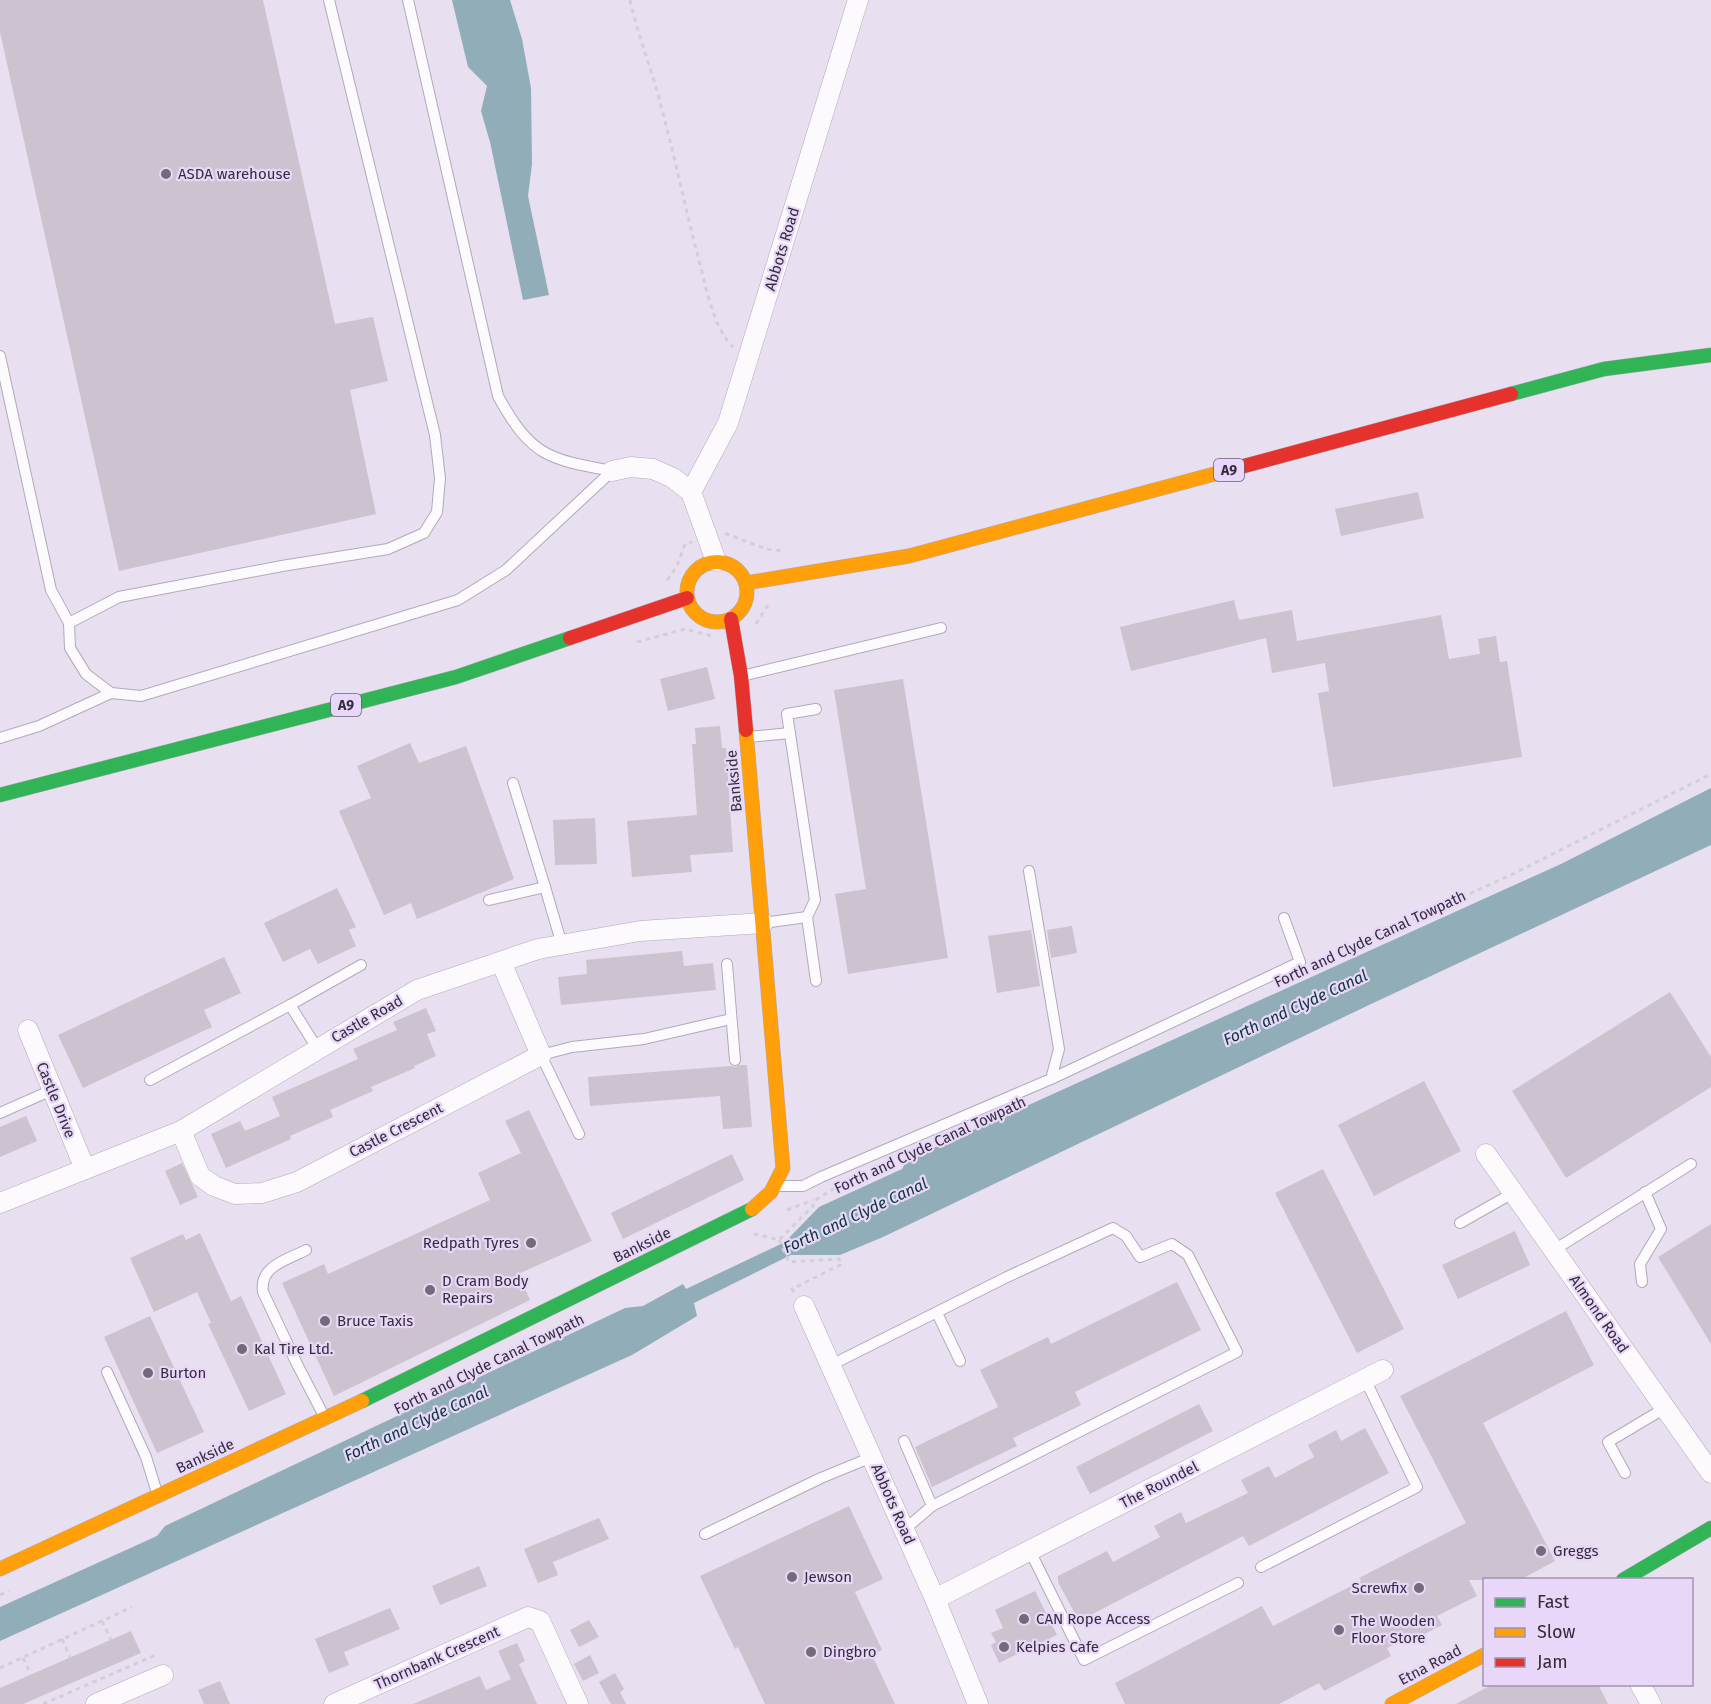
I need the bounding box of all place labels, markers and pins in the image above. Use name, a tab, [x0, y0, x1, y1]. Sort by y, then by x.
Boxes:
place label: ASDA warehouse	[178, 165, 291, 183]
marker: ASDA warehouse	[159, 167, 173, 181]
place label: Redpath Tyres	[423, 1234, 519, 1252]
marker: Redpath Tyres	[524, 1236, 538, 1250]
place label: D Cram Body Repairs	[442, 1272, 529, 1307]
marker: D Cram Body Repairs	[423, 1283, 437, 1297]
place label: Bruce Taxis	[337, 1312, 413, 1330]
marker: Bruce Taxis	[318, 1314, 332, 1328]
place label: Kal Tire Ltd.	[254, 1340, 333, 1358]
marker: Kal Tire Ltd.	[235, 1342, 249, 1356]
place label: Burton	[160, 1364, 206, 1382]
marker: Burton	[141, 1366, 155, 1380]
place label: Greggs	[1553, 1542, 1598, 1560]
marker: Greggs	[1534, 1544, 1548, 1558]
place label: Jewson	[804, 1568, 852, 1586]
marker: Jewson	[785, 1570, 799, 1584]
place label: Screwfix	[1351, 1579, 1408, 1597]
marker: Screwfix	[1412, 1581, 1426, 1595]
place label: CAN Rope Access	[1036, 1610, 1150, 1628]
marker: CAN Rope Access	[1017, 1612, 1031, 1626]
place label: The Wooden Floor Store	[1351, 1612, 1435, 1647]
marker: The Wooden Floor Store	[1332, 1623, 1346, 1637]
place label: Kelpies Cafe	[1016, 1638, 1099, 1656]
marker: Kelpies Cafe	[997, 1640, 1011, 1654]
place label: Dingbro	[823, 1643, 877, 1661]
marker: Dingbro	[804, 1645, 818, 1659]

